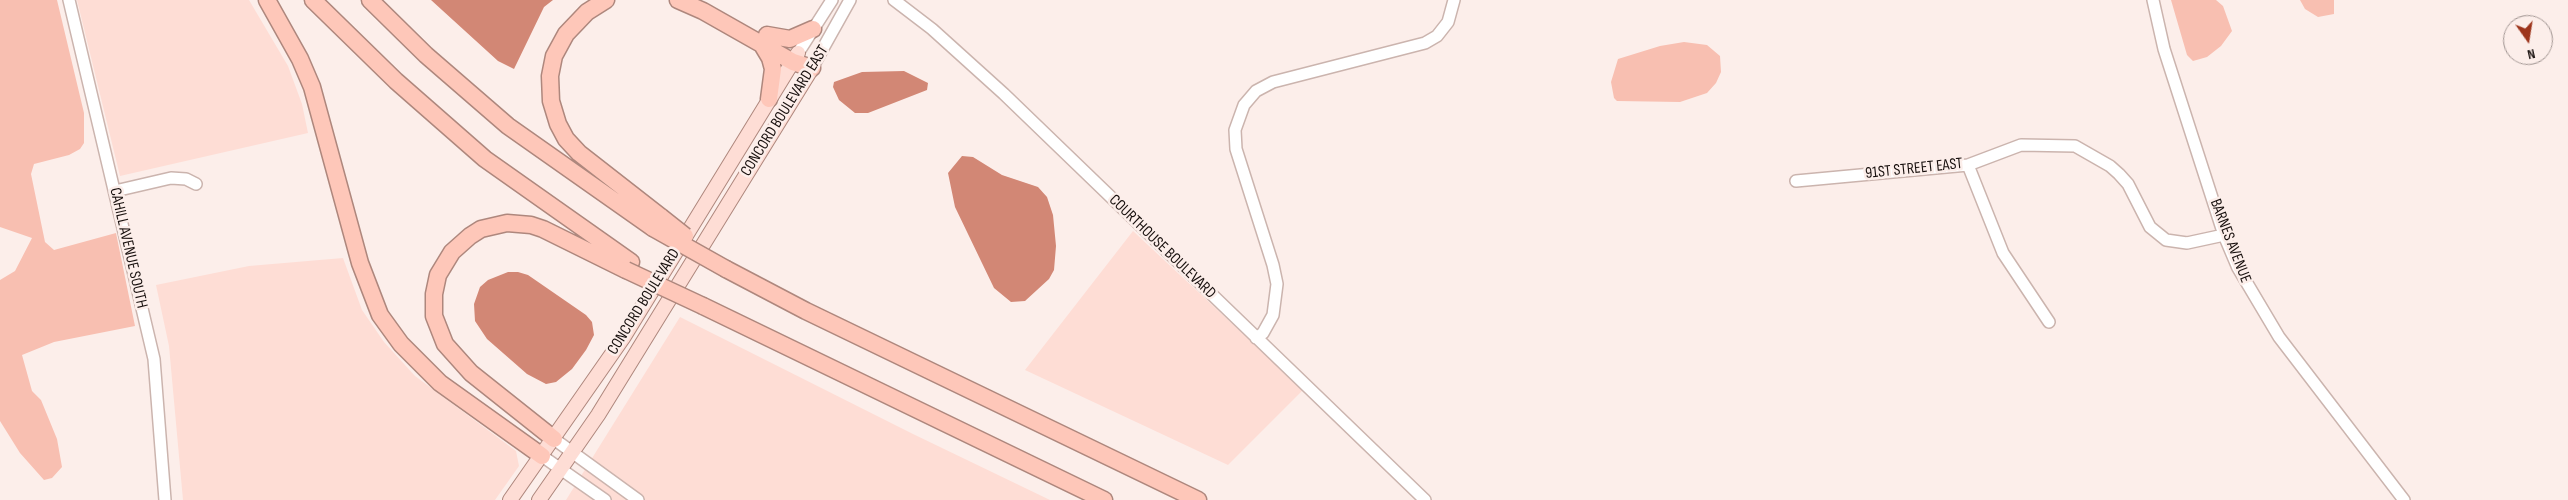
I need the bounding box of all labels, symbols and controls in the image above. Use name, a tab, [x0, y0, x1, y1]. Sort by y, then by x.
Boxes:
north arrow	[2503, 15, 2553, 65]
street label: CONCORD BOULEVARD EAST	[737, 42, 833, 180]
text: N	[2526, 45, 2537, 63]
street label: 91ST STREET EAST	[1864, 154, 1964, 184]
street label: CAHILL AVENUE SOUTH	[105, 186, 151, 310]
street label: COURTHOUSE BOULEVARD	[1104, 191, 1220, 303]
street label: BARNES AVENUE	[2205, 196, 2255, 286]
street label: CONCORD BOULEVARD	[604, 245, 684, 359]

